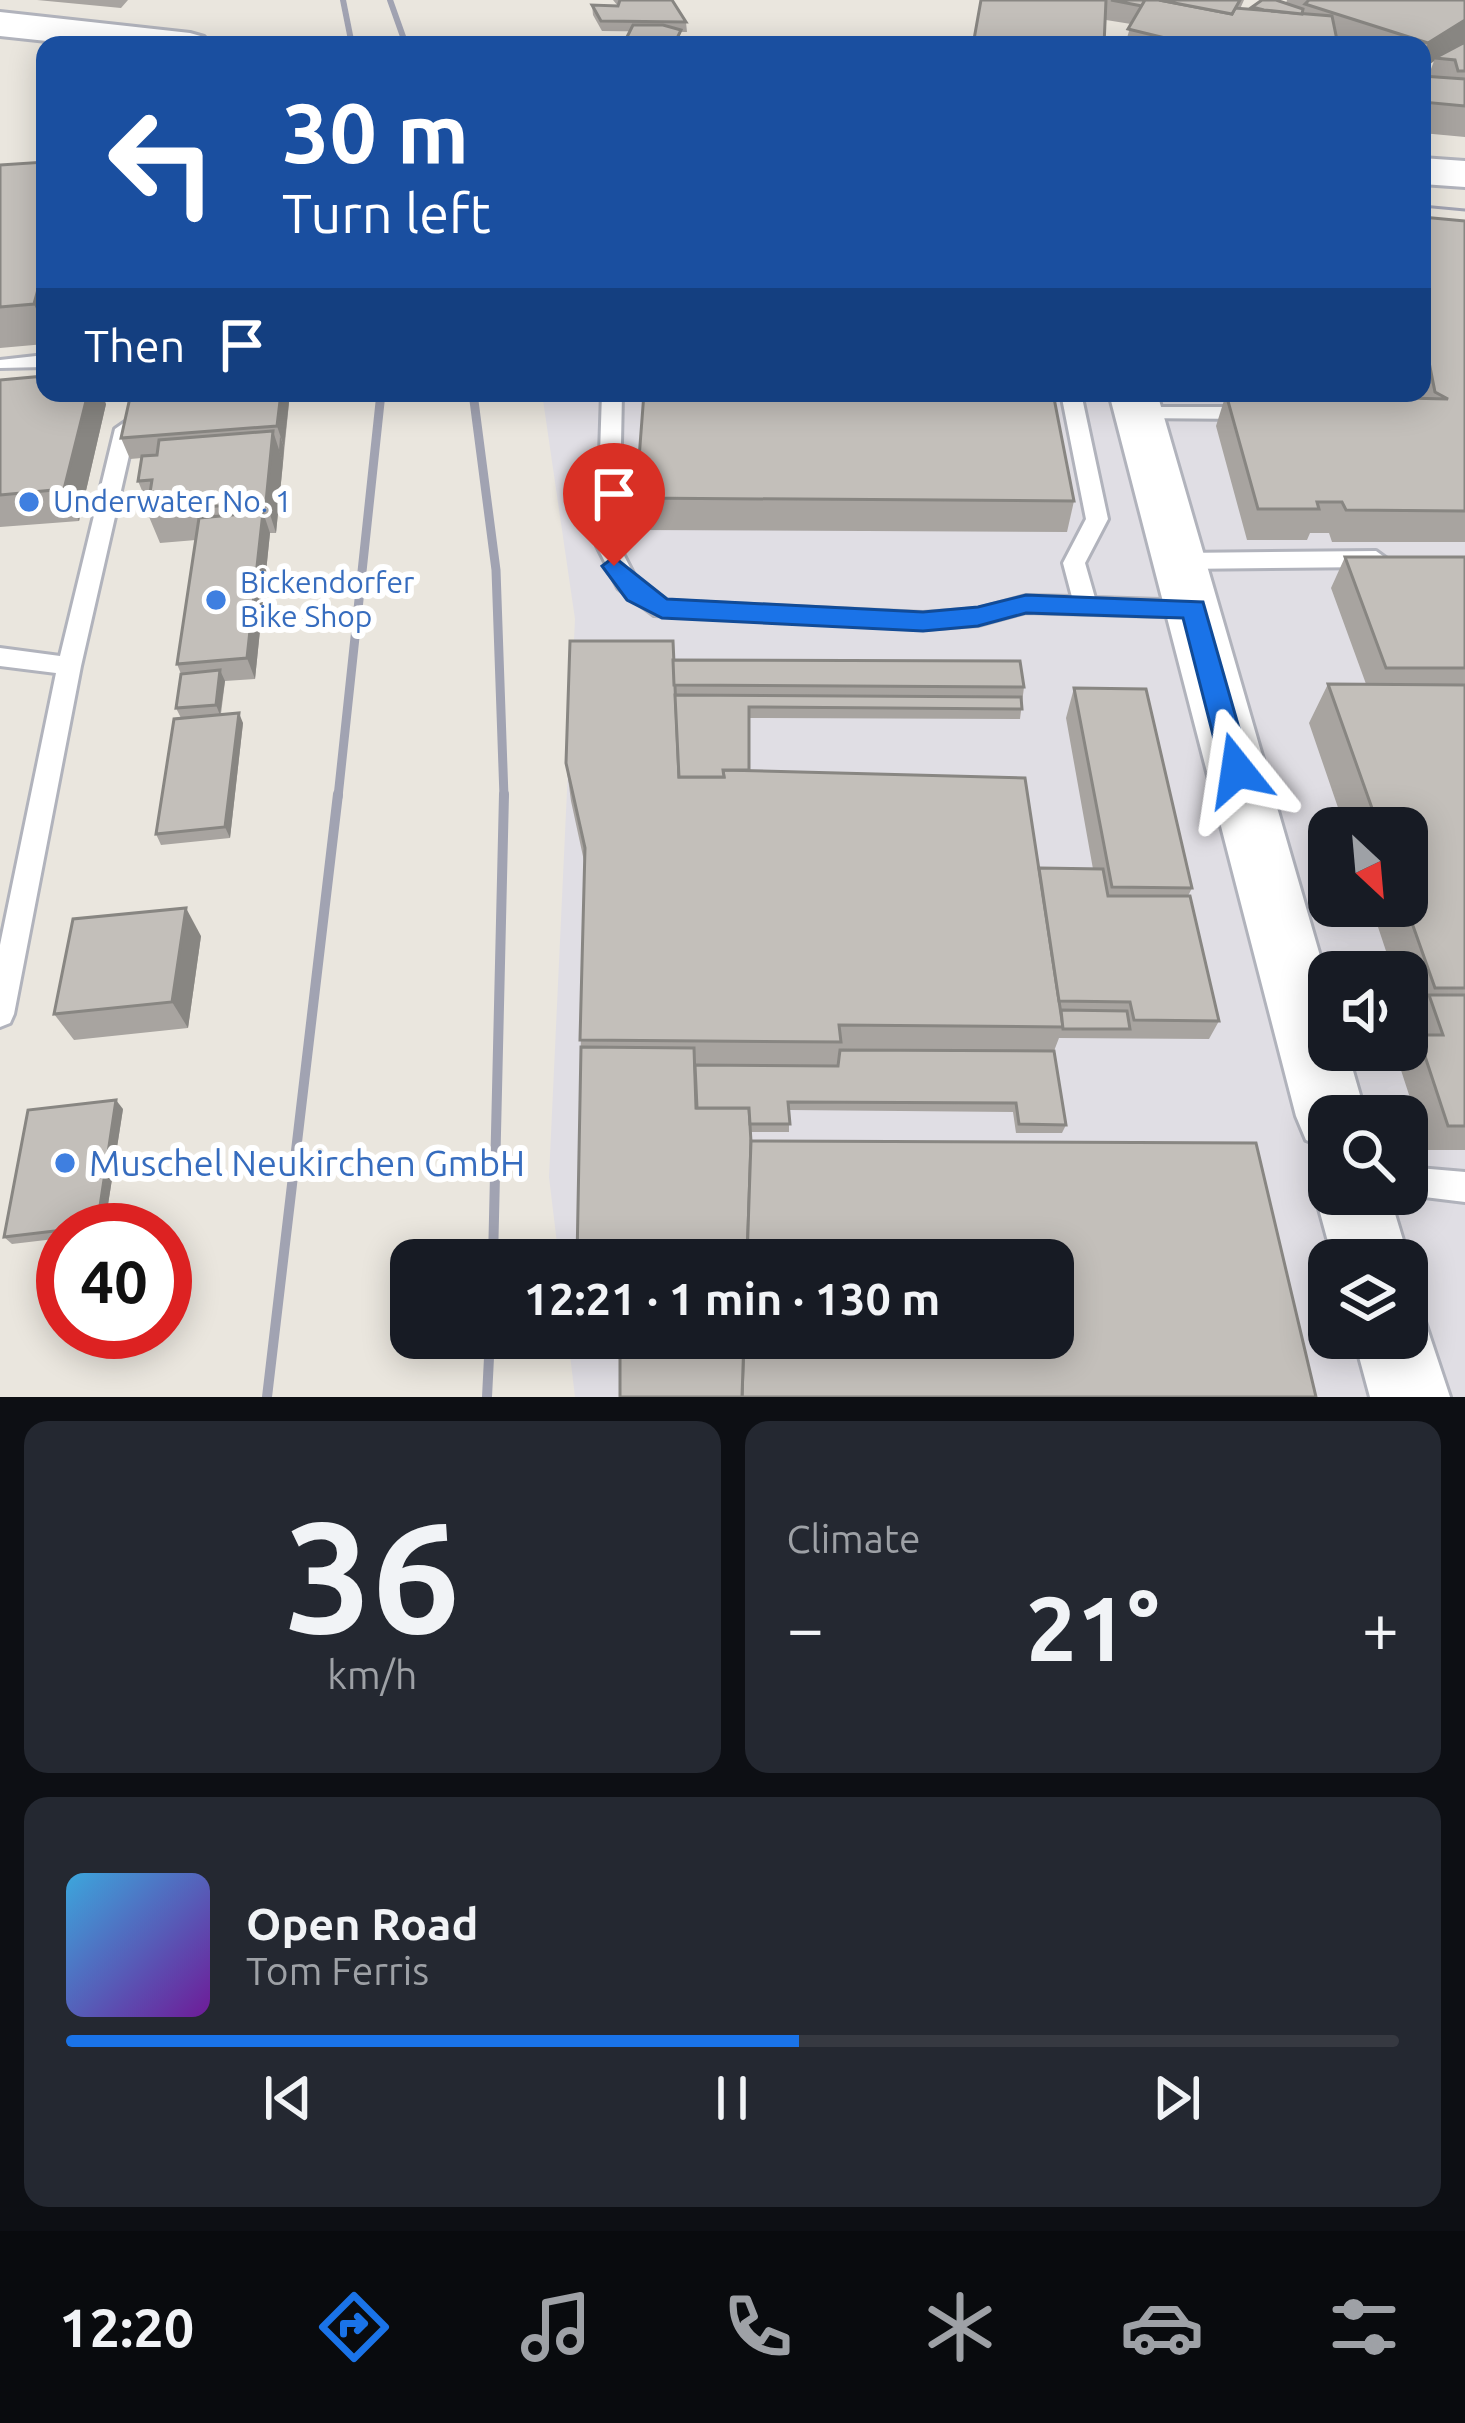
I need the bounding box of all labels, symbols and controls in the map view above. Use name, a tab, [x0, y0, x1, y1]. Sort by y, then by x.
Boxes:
icon: left	[84, 84, 240, 240]
text: 30 m	[282, 85, 469, 179]
text: Turn left	[282, 183, 491, 243]
icon: arrive	[209, 312, 275, 378]
text: Then	[84, 320, 185, 371]
pin	[563, 443, 665, 566]
icon: arrive	[581, 461, 647, 527]
place label: Underwater No. 1	[53, 484, 292, 518]
marker: Underwater No. 1	[16, 489, 42, 515]
place label: Bickendorfer Bike Shop	[240, 565, 415, 633]
marker: Bickendorfer Bike Shop	[203, 587, 229, 613]
position arrow	[1174, 707, 1300, 833]
north arrow	[1308, 807, 1428, 927]
map controls	[1308, 807, 1428, 1359]
button: sound	[1308, 951, 1428, 1071]
button: search	[1308, 1095, 1428, 1215]
place label: Muschel Neukirchen GmbH	[89, 1142, 525, 1183]
marker: Muschel Neukirchen GmbH	[52, 1150, 78, 1176]
speed limit sign: 40	[36, 1203, 192, 1359]
button: layers	[1308, 1239, 1428, 1359]
text: 12:21 · 1 min · 130 m	[524, 1273, 940, 1324]
text: 36	[284, 1488, 460, 1662]
text: Climate	[787, 1517, 921, 1560]
text: 21°	[1026, 1577, 1159, 1678]
text: −	[787, 1590, 824, 1664]
text: +	[1362, 1590, 1399, 1664]
text: km/h	[327, 1653, 417, 1696]
text: Open Road	[246, 1898, 478, 1949]
text: Tom Ferris	[246, 1949, 429, 1992]
icon: previous	[255, 2065, 321, 2131]
icon: pause	[699, 2065, 765, 2131]
icon: next	[1144, 2065, 1210, 2131]
icon: directions	[312, 2285, 396, 2369]
icon: music	[514, 2285, 598, 2369]
icon: phone	[716, 2285, 800, 2369]
icon: climate	[918, 2285, 1002, 2369]
icon: car	[1120, 2285, 1204, 2369]
icon: filters	[1322, 2285, 1406, 2369]
text: 12:20	[59, 2297, 194, 2357]

